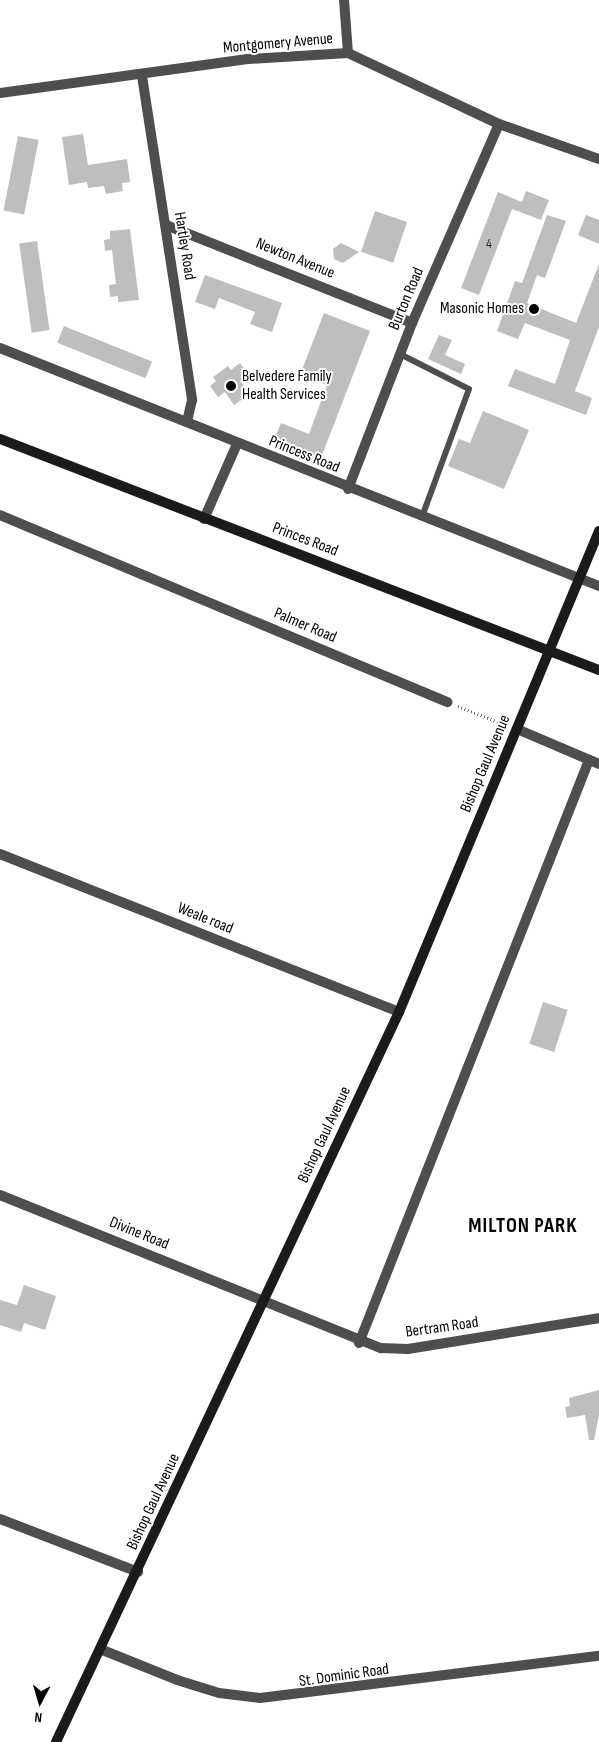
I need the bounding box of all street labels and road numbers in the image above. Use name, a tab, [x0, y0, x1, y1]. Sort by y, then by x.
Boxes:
street label: Montgomery Avenue	[222, 30, 334, 58]
street label: Hartley Road	[169, 211, 199, 281]
street label: Newton Avenue	[253, 234, 337, 284]
street label: Burton Road	[385, 265, 429, 333]
street label: Princess Road	[266, 432, 342, 478]
street label: Princes Road	[269, 519, 341, 561]
street label: Palmer Road	[271, 604, 339, 648]
street label: Bishop Gaul Avenue	[457, 712, 515, 816]
street label: Weale road	[174, 899, 236, 939]
street label: Bishop Gaul Avenue	[294, 1084, 356, 1186]
street label: Divine Road	[106, 1213, 172, 1255]
street label: Bertram Road	[404, 1313, 480, 1343]
street label: Bishop Gaul Avenue	[123, 1451, 185, 1553]
street label: St. Dominic Road	[298, 1660, 390, 1692]

